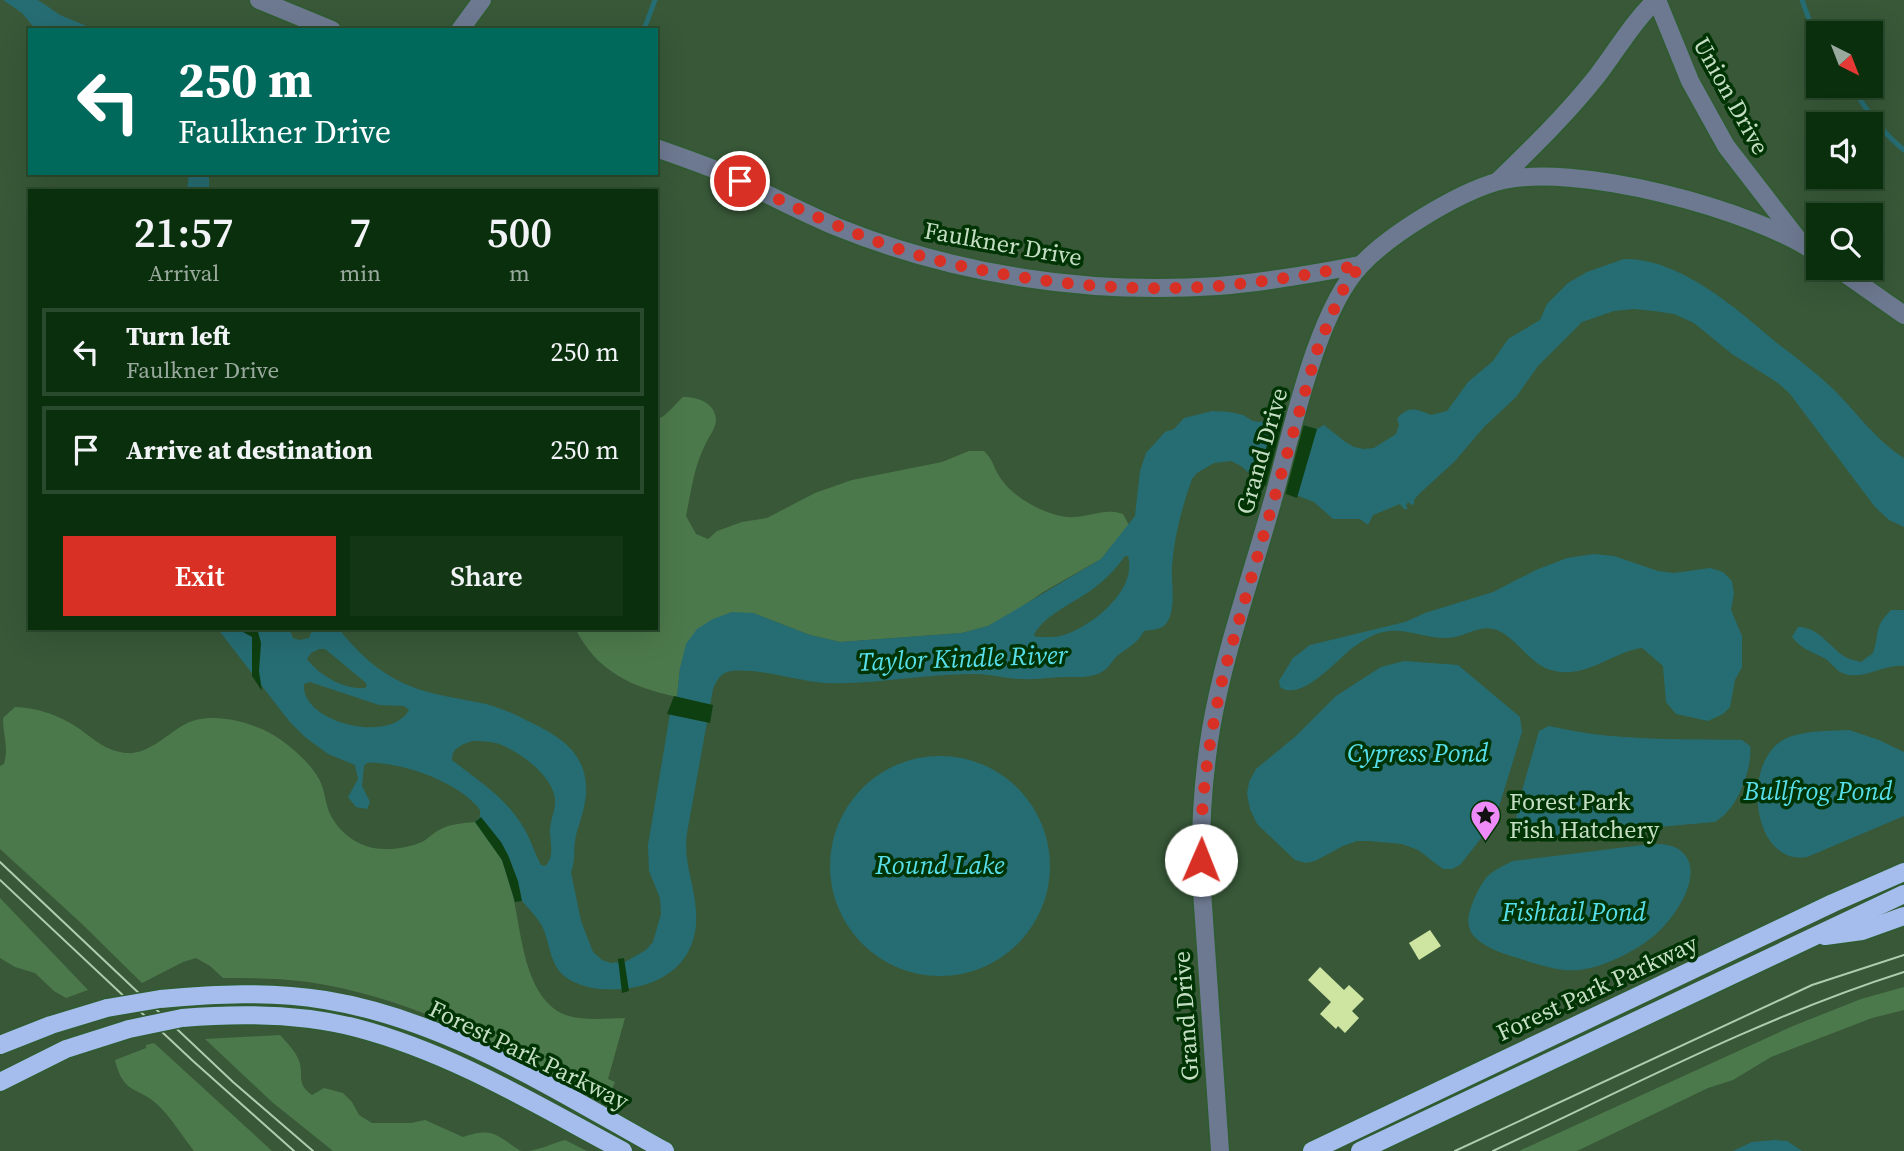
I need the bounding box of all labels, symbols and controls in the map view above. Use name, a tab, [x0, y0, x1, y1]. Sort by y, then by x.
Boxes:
north arrow	[1806, 21, 1883, 98]
map controls	[1806, 21, 1883, 280]
street label: Union Drive	[1686, 31, 1777, 160]
text: 250 m	[178, 46, 313, 113]
icon: left	[63, 56, 154, 147]
text: Faulkner Drive	[178, 110, 391, 154]
button: sound	[1806, 112, 1883, 189]
pin	[710, 151, 770, 211]
icon: arrive	[721, 162, 759, 200]
text: 21:57	[134, 203, 234, 261]
text: 7	[349, 203, 371, 261]
text: 500	[487, 203, 552, 261]
button: search	[1806, 203, 1883, 280]
street label: Faulkner Drive	[922, 213, 1085, 274]
text: Arrival	[148, 257, 219, 289]
text: min	[339, 257, 381, 289]
text: m	[509, 257, 530, 289]
text: Turn left	[126, 318, 230, 354]
icon: left	[67, 333, 105, 371]
text: 250 m	[551, 334, 619, 370]
text: Faulkner Drive	[126, 354, 279, 386]
street label: Grand Drive	[1228, 384, 1295, 518]
icon: arrive	[67, 431, 105, 469]
text: Arrive at destination	[126, 432, 373, 468]
text: 250 m	[551, 432, 619, 468]
button: Exit	[63, 536, 336, 616]
button: Share	[350, 536, 623, 616]
water label: Taylor Kindle River	[857, 636, 1069, 680]
water label: Cypress Pond	[1347, 735, 1489, 771]
water label: Bullfrog Pond	[1742, 773, 1893, 809]
place label: Forest Park Fish Hatchery	[1509, 785, 1660, 846]
place icon: Forest Park Fish Hatchery	[1469, 799, 1503, 843]
position arrow	[1164, 823, 1238, 897]
water label: Round Lake	[874, 847, 1005, 883]
water label: Fishtail Pond	[1501, 894, 1647, 930]
street label: Forest Park Parkway	[1491, 926, 1703, 1049]
street label: Grand Drive	[1165, 950, 1206, 1082]
street label: Forest Park Parkway	[424, 992, 635, 1118]

